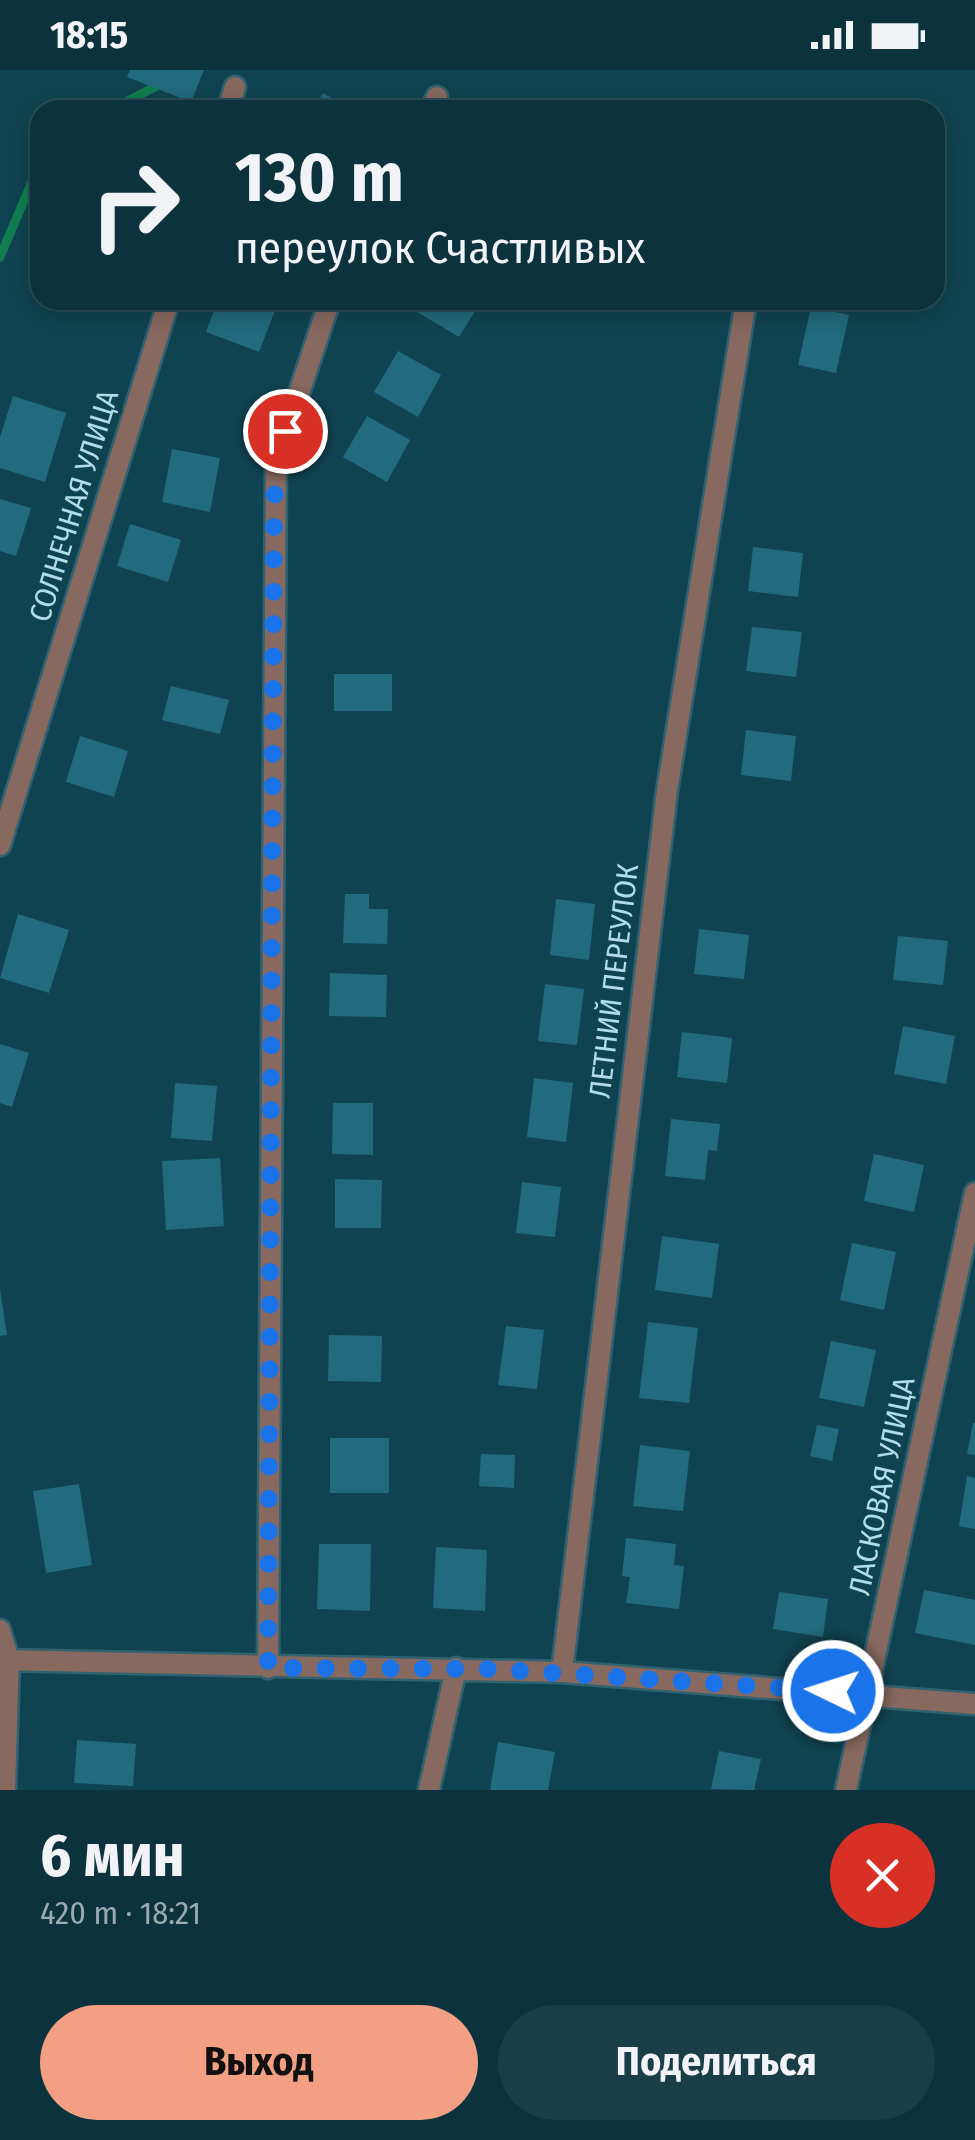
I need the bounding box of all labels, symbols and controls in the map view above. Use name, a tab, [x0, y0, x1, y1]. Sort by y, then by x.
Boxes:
text: 18:15	[50, 12, 128, 58]
text: 130 m	[235, 136, 404, 220]
icon: right	[70, 140, 200, 270]
text: переулок Счастливых	[235, 221, 645, 275]
street label: СОЛНЕЧНАЯ УЛИЦА	[22, 386, 126, 626]
pin	[243, 389, 328, 474]
icon: arrive	[258, 404, 313, 459]
street label: ЛЕТНИЙ ПЕРЕУЛОК	[582, 862, 646, 1100]
street label: ЛАСКОВАЯ УЛИЦА	[841, 1373, 923, 1598]
position arrow	[781, 1639, 885, 1743]
text: 6 мин	[40, 1820, 185, 1892]
button: close	[830, 1823, 935, 1928]
text: 420 m · 18:21	[40, 1894, 201, 1932]
button: Выход	[40, 2005, 478, 2120]
button: Поделиться	[498, 2005, 935, 2120]

